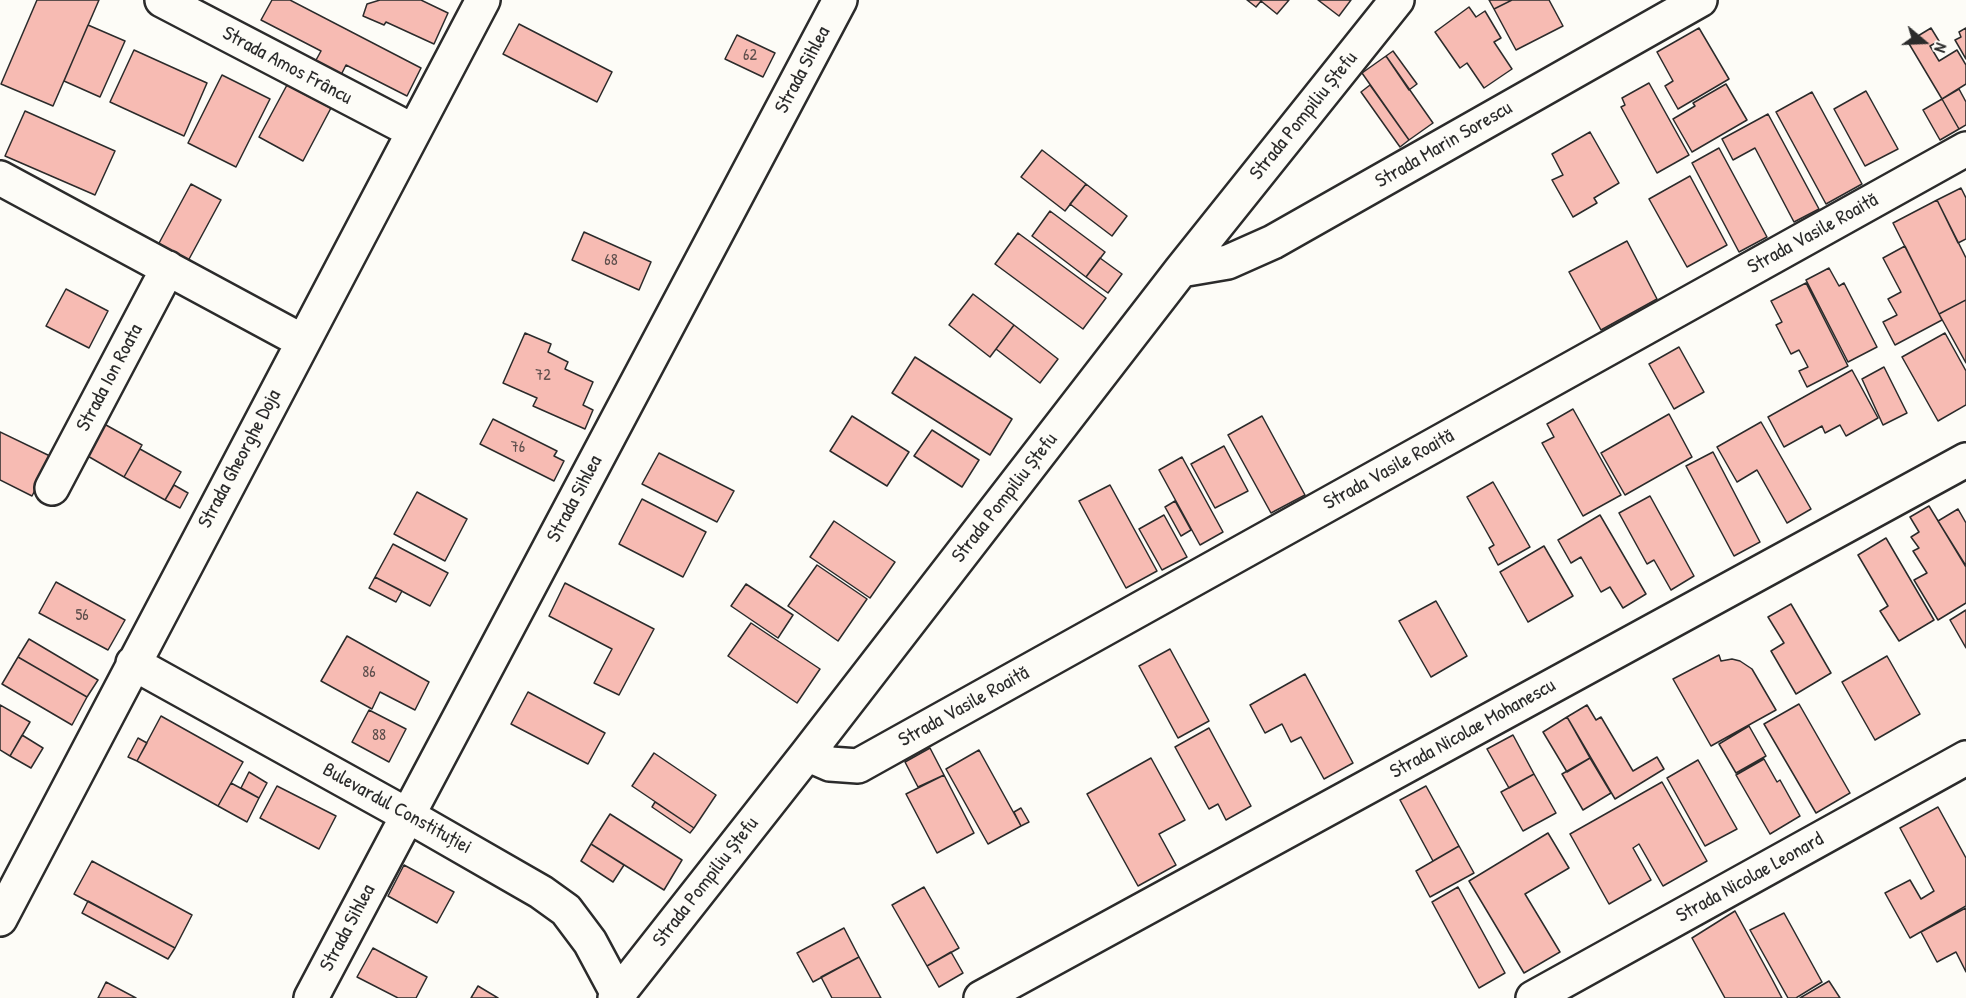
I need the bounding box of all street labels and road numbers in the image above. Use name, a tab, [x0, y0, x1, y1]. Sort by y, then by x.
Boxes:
street label: Strada Amos Frâncu	[218, 22, 356, 110]
street label: Strada Sihlea	[770, 22, 836, 118]
street label: Strada Pompiliu Ștefu	[1245, 47, 1363, 185]
street label: Strada Marin Sorescu	[1371, 96, 1517, 194]
street label: Strada Vasile Roaită	[1744, 188, 1882, 280]
street label: Strada Ion Roata	[72, 320, 148, 436]
street label: Strada Gheorghe Doja	[193, 386, 287, 532]
street label: Strada Vasile Roaită	[1320, 424, 1458, 516]
street label: Strada Pompiliu Ștefu	[947, 428, 1063, 568]
street label: Strada Sihlea	[542, 451, 608, 547]
street label: Strada Vasile Roaită	[895, 661, 1033, 753]
street label: Strada Nicolae Mohanescu	[1386, 674, 1560, 784]
street label: Bulevardul Constituției	[318, 758, 476, 860]
street label: Strada Pompiliu Ștefu	[648, 812, 764, 952]
street label: Strada Nicolae Leonard	[1672, 828, 1828, 928]
street label: Strada Sihlea	[315, 880, 381, 976]

